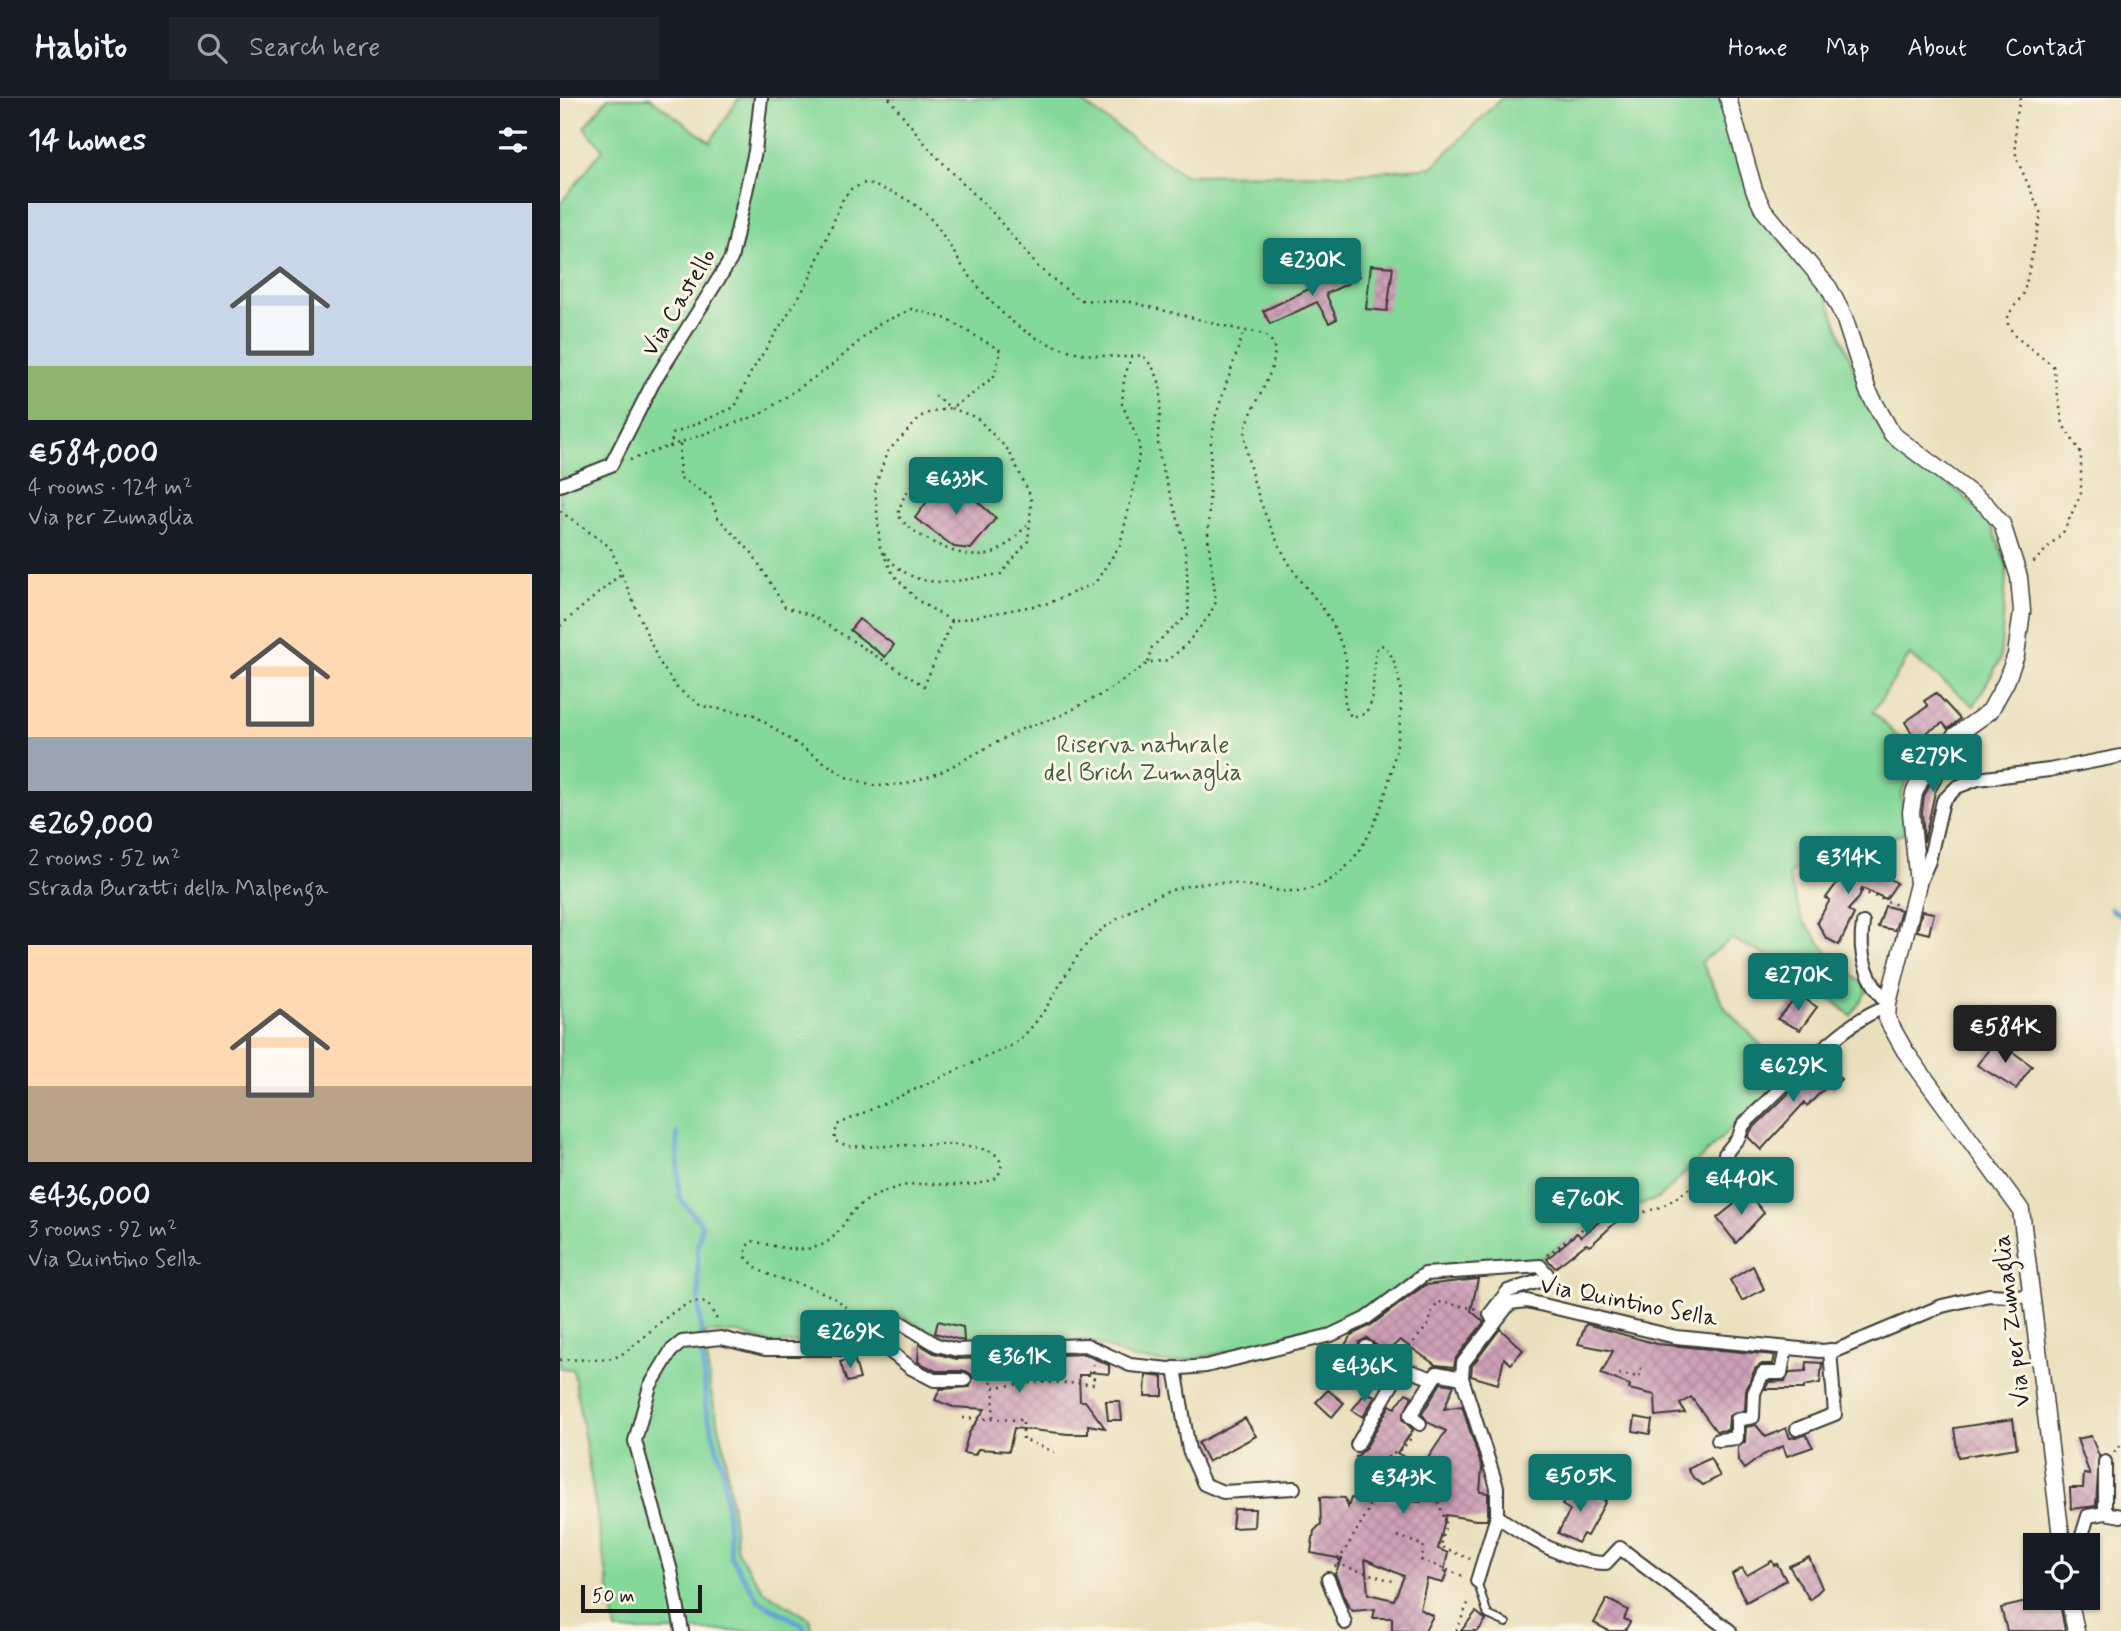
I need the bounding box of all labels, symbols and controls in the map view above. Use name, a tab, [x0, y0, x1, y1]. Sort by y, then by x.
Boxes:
search box	[169, 17, 659, 80]
text: Habito	[35, 26, 127, 70]
icon: search	[193, 29, 231, 67]
text: Search here	[249, 31, 380, 65]
text: Home	[1728, 33, 1788, 64]
text: Map	[1826, 33, 1870, 64]
text: About	[1908, 33, 1967, 64]
text: Contact	[2005, 33, 2086, 64]
text: 14 homes	[28, 121, 146, 160]
icon: filters	[494, 121, 532, 159]
pin: €230K	[1263, 238, 1361, 298]
street label: Via Castello	[635, 243, 724, 362]
text: €230K	[1279, 246, 1345, 276]
icon: home	[217, 248, 343, 374]
text: €584,000	[28, 434, 158, 473]
pin: €633K	[907, 458, 1005, 517]
text: €633K	[925, 465, 987, 495]
text: 4 rooms · 124 m²	[28, 473, 193, 503]
text: Via per Zumaglia	[28, 503, 194, 533]
icon: home	[217, 619, 343, 745]
park label: Riserva naturale del Brich Zumaglia	[1044, 730, 1242, 791]
pin: €279K	[1884, 734, 1982, 794]
text: €279K	[1900, 742, 1966, 772]
text: €269,000	[28, 805, 153, 844]
pin: €314K	[1799, 836, 1897, 896]
text: 2 rooms · 52 m²	[28, 844, 181, 874]
text: €314K	[1815, 844, 1881, 874]
text: Strada Buratti della Malpenga	[28, 874, 328, 904]
pin: €270K	[1749, 954, 1847, 1013]
text: €270K	[1764, 961, 1832, 991]
icon: home	[217, 990, 343, 1116]
pin: €584K	[1956, 1006, 2054, 1065]
text: €584K	[1969, 1013, 2041, 1043]
pin: €629K	[1744, 1044, 1842, 1104]
text: €629K	[1759, 1052, 1827, 1082]
pin: €440K	[1692, 1158, 1790, 1217]
text: €440K	[1705, 1165, 1777, 1195]
text: €436,000	[28, 1176, 150, 1215]
pin: €760K	[1538, 1178, 1636, 1237]
text: €760K	[1551, 1185, 1623, 1215]
text: 3 rooms · 92 m²	[28, 1215, 177, 1245]
street label: Via per Zumaglia	[1987, 1233, 2041, 1409]
text: Via Quintino Sella	[28, 1245, 201, 1275]
street label: Via Quintino Sella	[1537, 1270, 1721, 1335]
pin: €269K	[801, 1310, 899, 1370]
text: €269K	[816, 1318, 884, 1348]
pin: €361K	[970, 1336, 1068, 1395]
text: €361K	[987, 1343, 1051, 1373]
pin: €436K	[1315, 1344, 1413, 1404]
text: €436K	[1331, 1352, 1397, 1382]
pin: €505K	[1531, 1454, 1629, 1514]
pin: €343K	[1354, 1456, 1452, 1516]
text: €505K	[1544, 1462, 1616, 1492]
text: €343K	[1370, 1464, 1436, 1494]
map controls	[2023, 1533, 2100, 1610]
button: locate	[2023, 1533, 2100, 1610]
scale bar	[581, 1582, 702, 1614]
text: 50 m	[592, 1584, 635, 1609]

